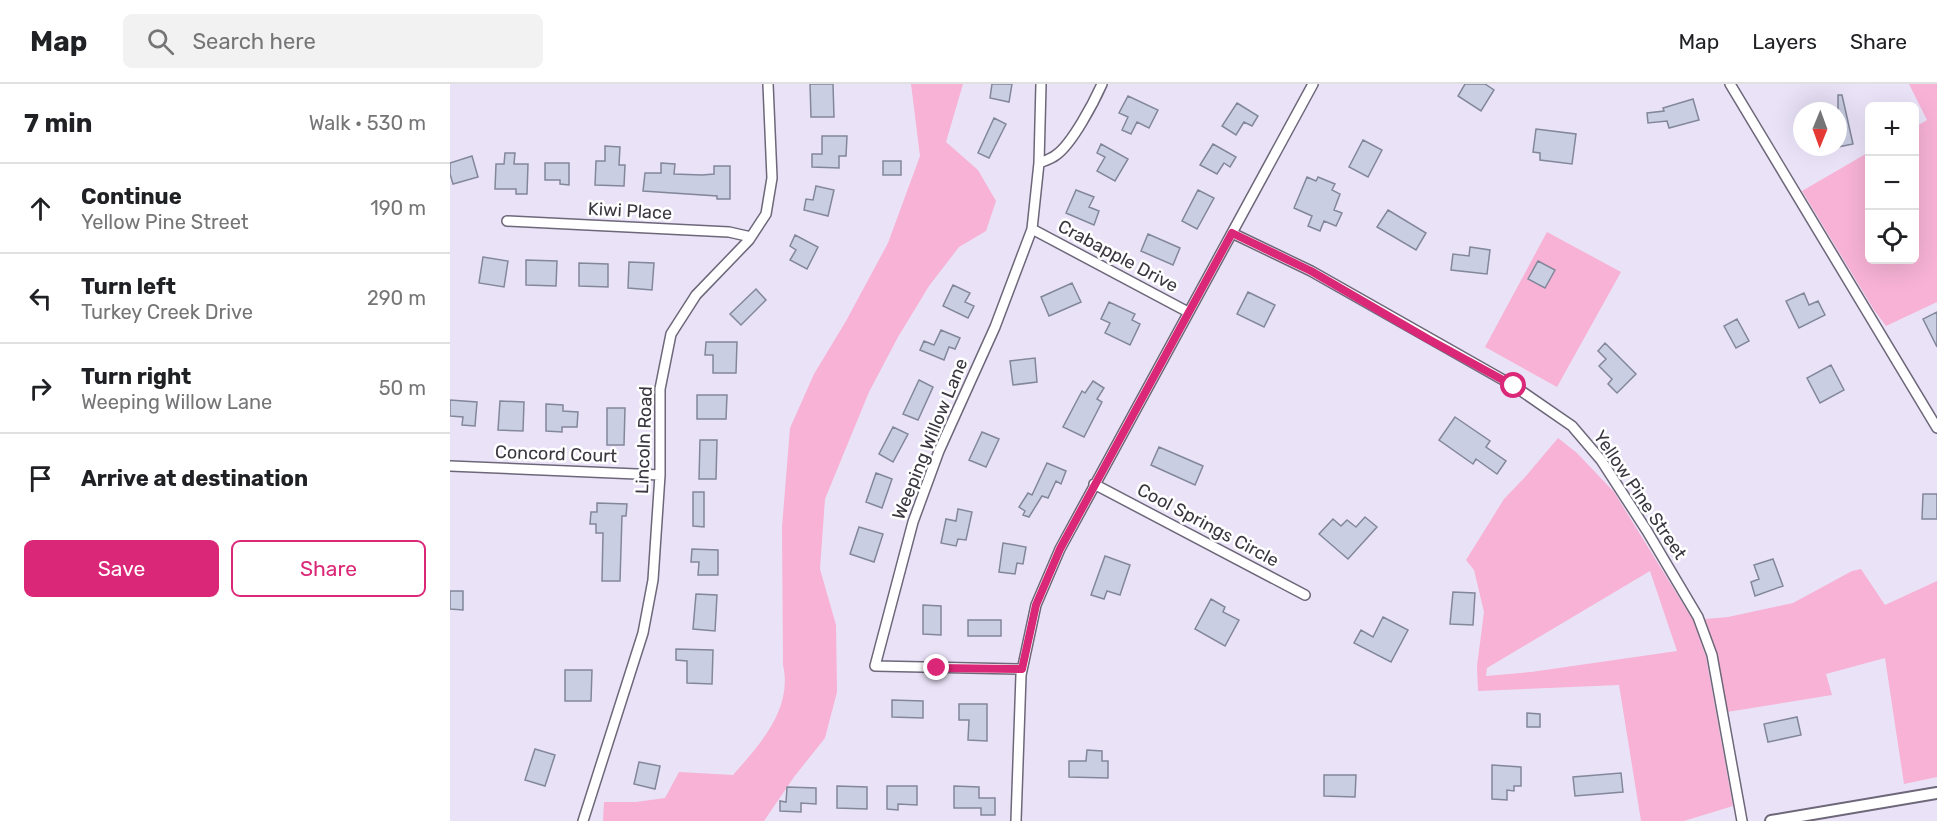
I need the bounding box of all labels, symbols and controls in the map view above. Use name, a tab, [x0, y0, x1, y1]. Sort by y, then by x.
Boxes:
search box	[123, 14, 543, 68]
text: Map	[30, 25, 87, 58]
icon: search	[144, 25, 177, 58]
text: Search here	[192, 28, 316, 55]
text: Map	[1678, 29, 1719, 54]
text: Layers	[1752, 29, 1817, 54]
text: Share	[1850, 29, 1907, 54]
north arrow	[1793, 102, 1847, 156]
map controls	[1865, 102, 1919, 264]
button: +	[1865, 102, 1919, 156]
text: 7 min	[24, 108, 92, 139]
text: Walk · 530 m	[309, 111, 426, 135]
button: −	[1865, 156, 1919, 210]
text: Continue	[81, 183, 182, 210]
icon: ahead	[24, 192, 57, 225]
text: 190 m	[370, 196, 426, 220]
street label: Kiwi Place	[587, 198, 673, 224]
text: Yellow Pine Street	[81, 210, 249, 234]
button: locate	[1865, 210, 1919, 264]
street label: Crabapple Drive	[1054, 215, 1182, 297]
text: Turn left	[81, 273, 176, 300]
icon: left	[24, 282, 57, 315]
text: 290 m	[367, 286, 426, 310]
text: Turkey Creek Drive	[81, 300, 253, 324]
street label: Weeping Willow Lane	[888, 355, 972, 523]
text: Turn right	[81, 363, 191, 390]
icon: right	[24, 372, 57, 405]
route start	[1500, 372, 1526, 398]
text: 50 m	[379, 376, 426, 400]
street label: Lincoln Road	[631, 386, 657, 494]
text: Weeping Willow Lane	[81, 390, 272, 414]
street label: Yellow Pine Street	[1589, 426, 1691, 564]
street label: Concord Court	[494, 441, 618, 467]
icon: arrive	[24, 462, 57, 495]
text: Arrive at destination	[81, 465, 308, 492]
street label: Cool Springs Circle	[1133, 478, 1283, 572]
button: Save	[24, 540, 219, 597]
button: Share	[231, 540, 426, 597]
route end	[923, 654, 949, 680]

